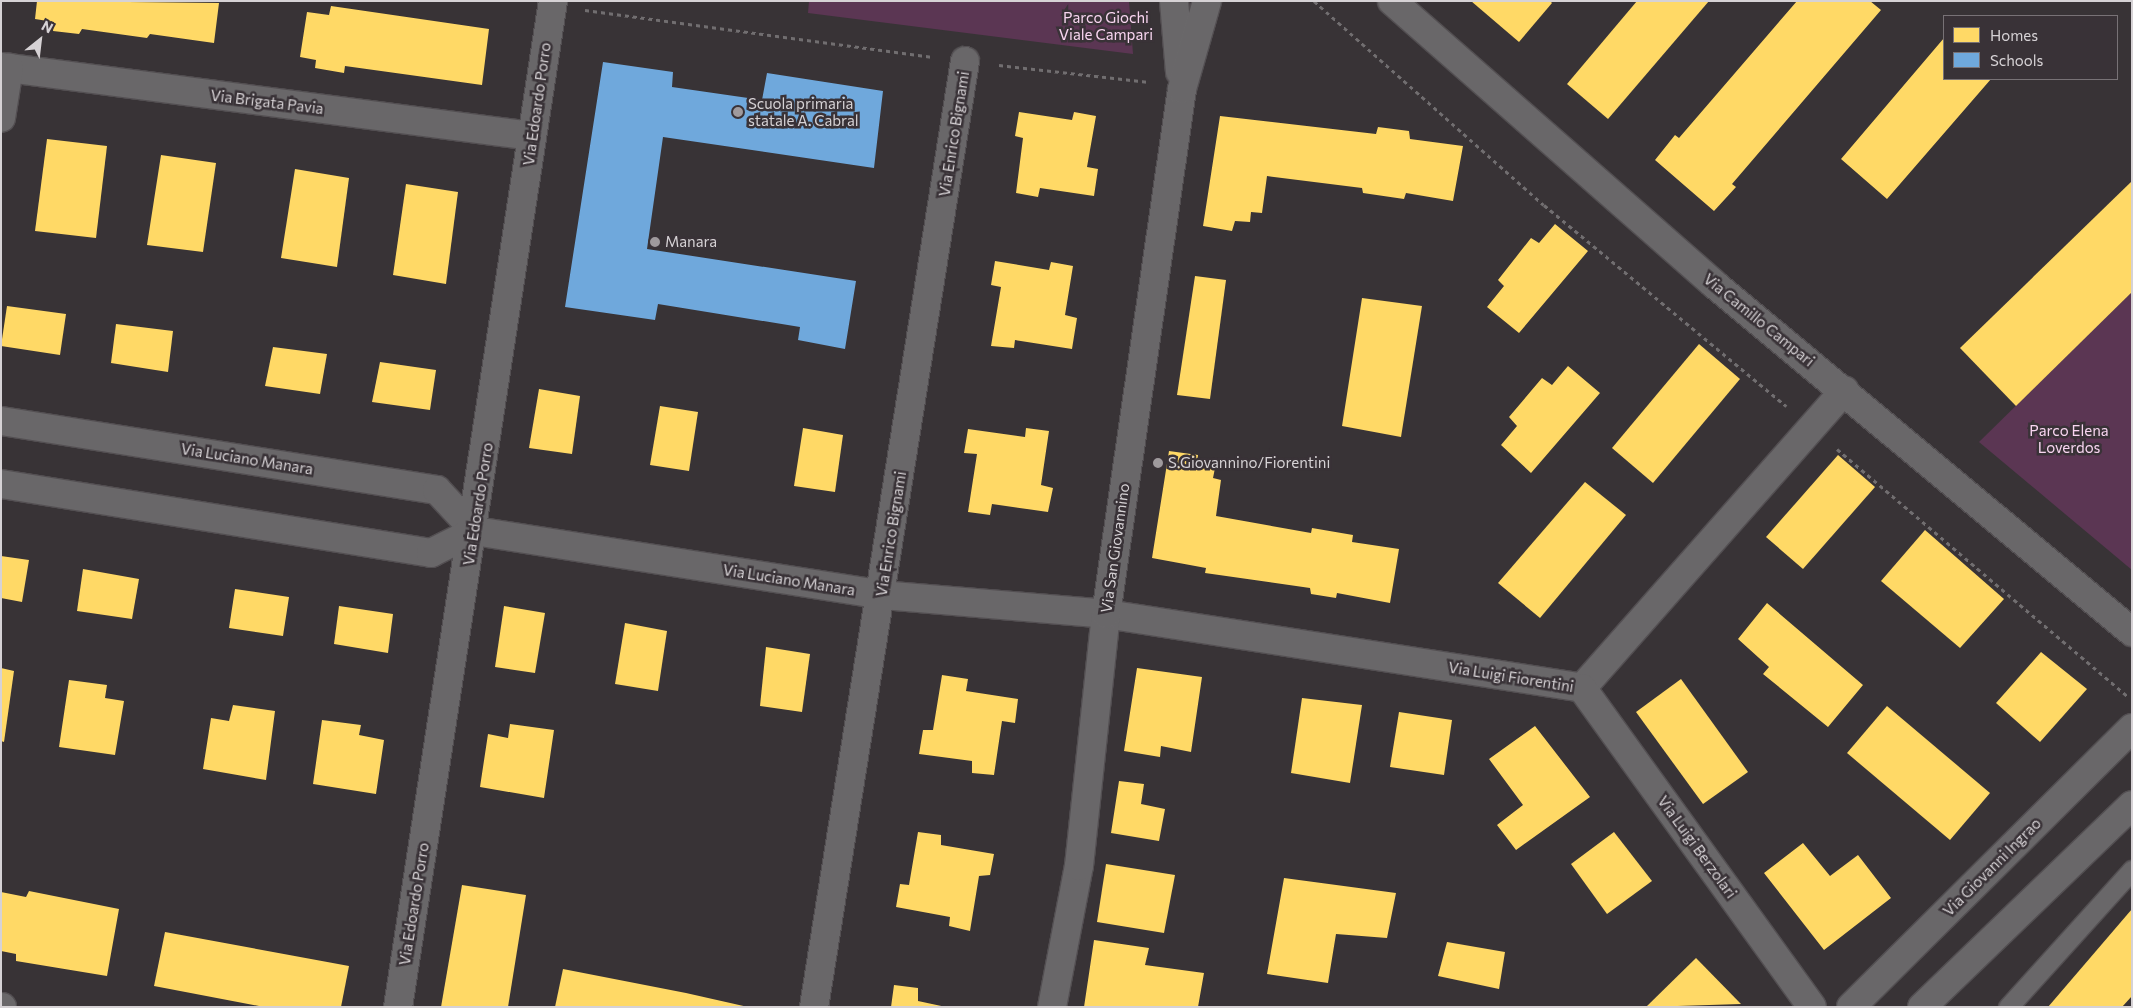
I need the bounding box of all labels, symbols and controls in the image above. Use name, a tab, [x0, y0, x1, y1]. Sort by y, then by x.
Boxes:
park label: Parco Giochi Viale Campari	[1059, 8, 1153, 43]
north arrow	[15, 15, 65, 65]
legend	[1943, 15, 2118, 80]
text: N	[39, 16, 56, 36]
text: Homes	[1990, 26, 2038, 44]
street label: Via Edoardo Porro	[519, 41, 555, 167]
text: Schools	[1990, 51, 2043, 69]
street label: Via Enrico Bignami	[935, 70, 973, 198]
street label: Via Brigata Pavia	[210, 86, 324, 118]
place label: Scuola primaria statale A. Cabral	[748, 94, 859, 129]
marker: Scuola primaria statale A. Cabral	[732, 106, 744, 118]
place label: Manara	[665, 233, 717, 251]
marker: Manara	[649, 236, 661, 248]
street label: Via Camillo Campari	[1700, 270, 1818, 370]
park label: Parco Elena Loverdos	[2029, 421, 2109, 456]
street label: Via Luciano Manara	[180, 440, 314, 478]
street label: Via Edoardo Porro	[459, 441, 497, 567]
place label: S.Giovannino/Fiorentini	[1168, 454, 1330, 472]
marker: S.Giovannino/Fiorentini	[1152, 457, 1164, 469]
street label: Via Enrico Bignami	[872, 470, 910, 598]
street label: Via San Giovannino	[1097, 482, 1133, 614]
street label: Via Luciano Manara	[722, 561, 856, 599]
street label: Via Luigi Fiorentini	[1447, 658, 1575, 696]
street label: Via Luigi Berzolari	[1654, 792, 1740, 902]
street label: Via Giovanni Ingrao	[1939, 814, 2045, 920]
street label: Via Edoardo Porro	[395, 841, 433, 967]

